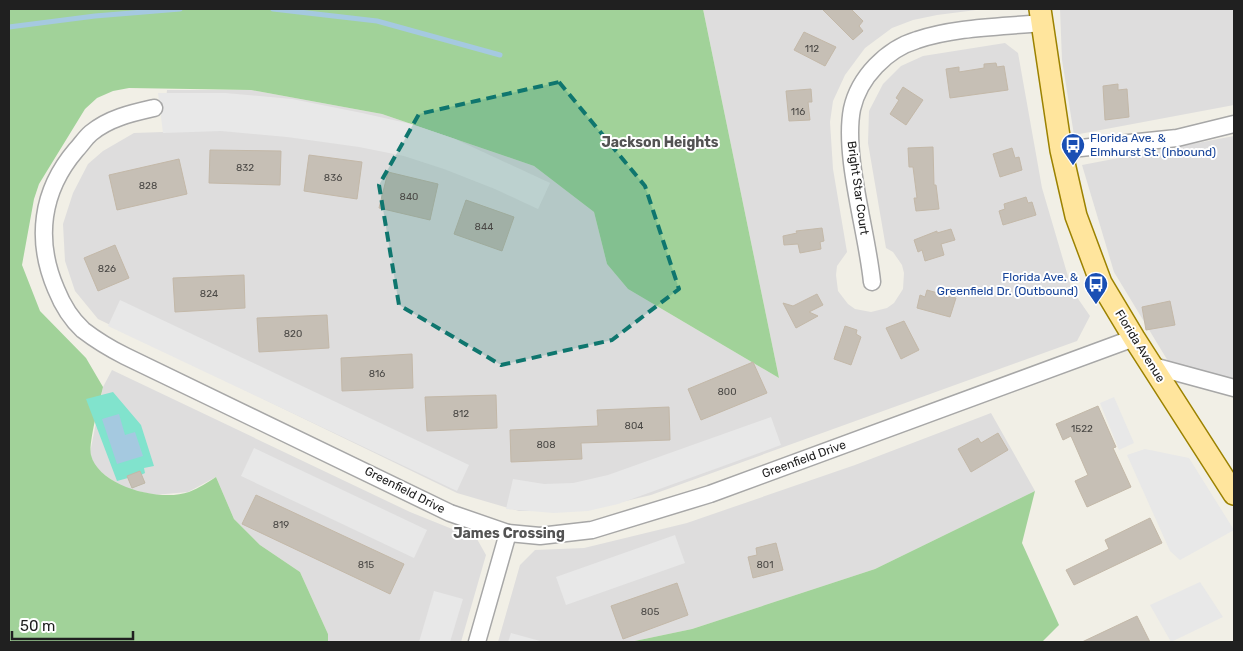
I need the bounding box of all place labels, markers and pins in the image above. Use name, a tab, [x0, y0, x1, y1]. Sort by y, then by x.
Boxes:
place label: Florida Ave. & Elmhurst St. (Inbound)	[1090, 131, 1216, 159]
bus stop icon: Florida Ave. & Elmhurst St. (Inbound)	[1060, 132, 1086, 166]
place label: Florida Ave. & Greenfield Dr. (Outbound)	[937, 270, 1079, 298]
bus stop icon: Florida Ave. & Greenfield Dr. (Outbound)	[1083, 271, 1109, 305]

